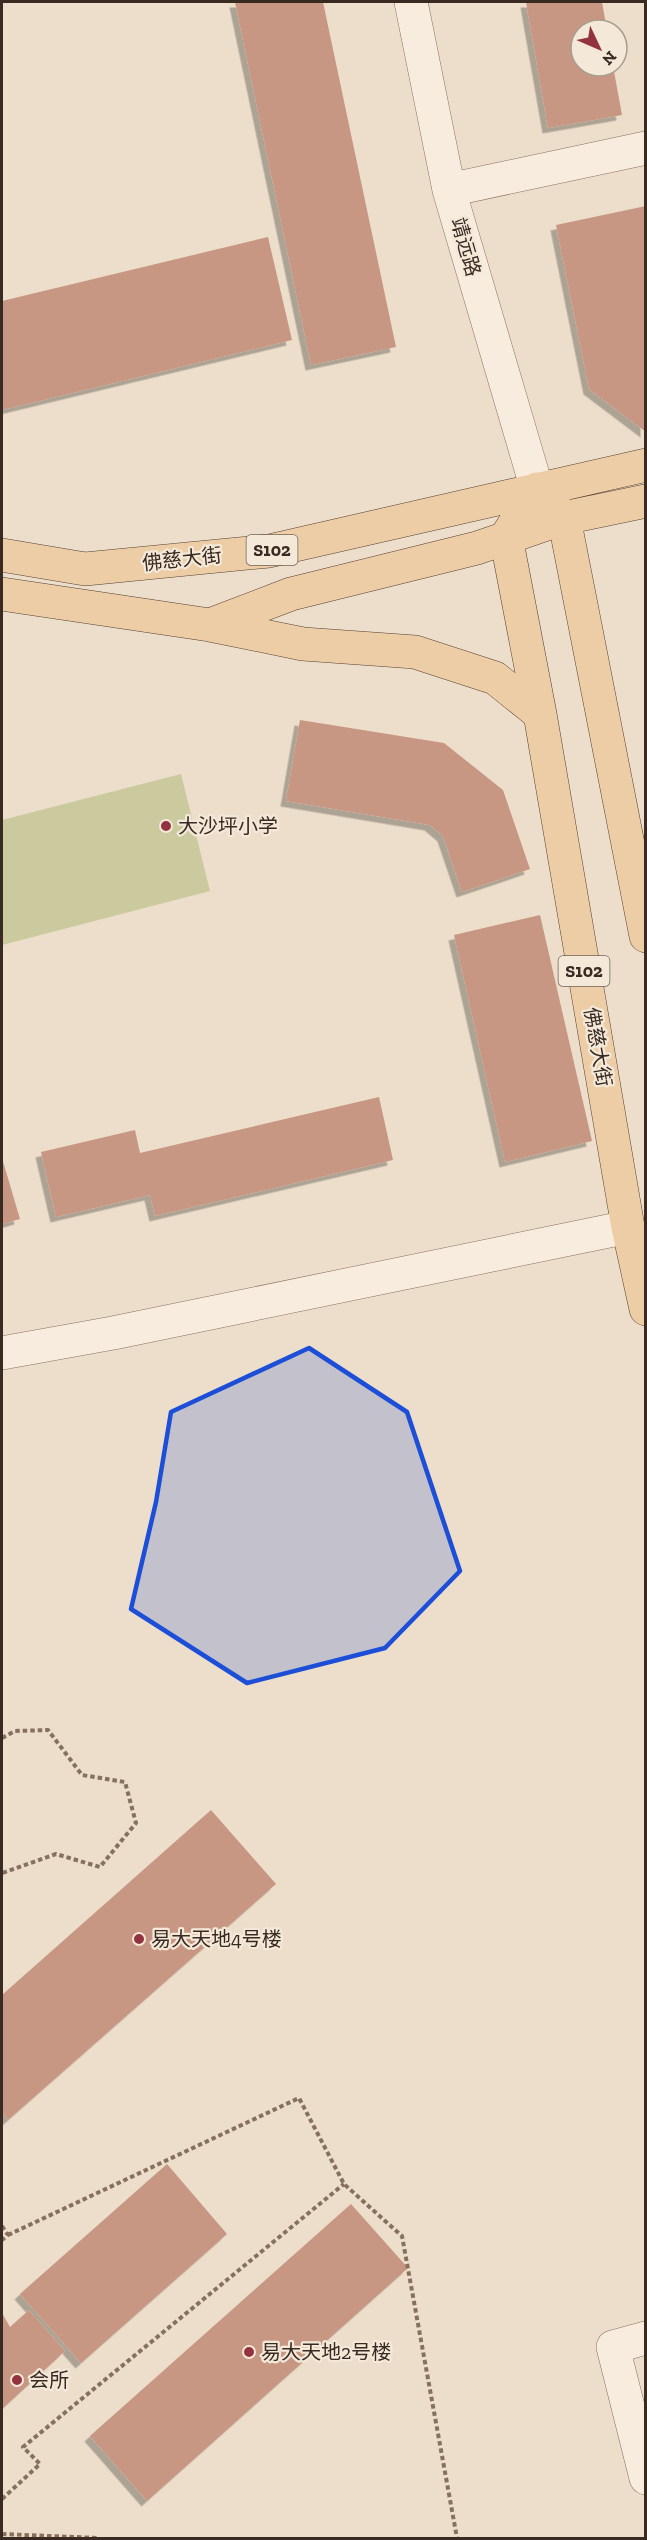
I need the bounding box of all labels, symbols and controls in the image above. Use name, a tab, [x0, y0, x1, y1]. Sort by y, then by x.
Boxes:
north arrow	[569, 18, 629, 78]
text: N	[598, 47, 620, 69]
street label: 靖远路	[446, 215, 486, 279]
road number: S102	[246, 535, 298, 565]
street label: 佛慈大街	[141, 543, 223, 575]
place label: 大沙坪小学	[178, 814, 278, 838]
marker: 大沙坪小学	[159, 819, 173, 833]
road number: S102	[558, 956, 610, 986]
street label: 佛慈大街	[579, 1006, 617, 1088]
place label: 易大天地4号楼	[151, 1927, 282, 1951]
marker: 易大天地4号楼	[132, 1932, 146, 1946]
place label: 易大天地2号楼	[261, 2340, 391, 2364]
marker: 易大天地2号楼	[242, 2345, 256, 2359]
place label: 会所	[29, 2368, 69, 2392]
marker: 会所	[10, 2373, 24, 2387]

